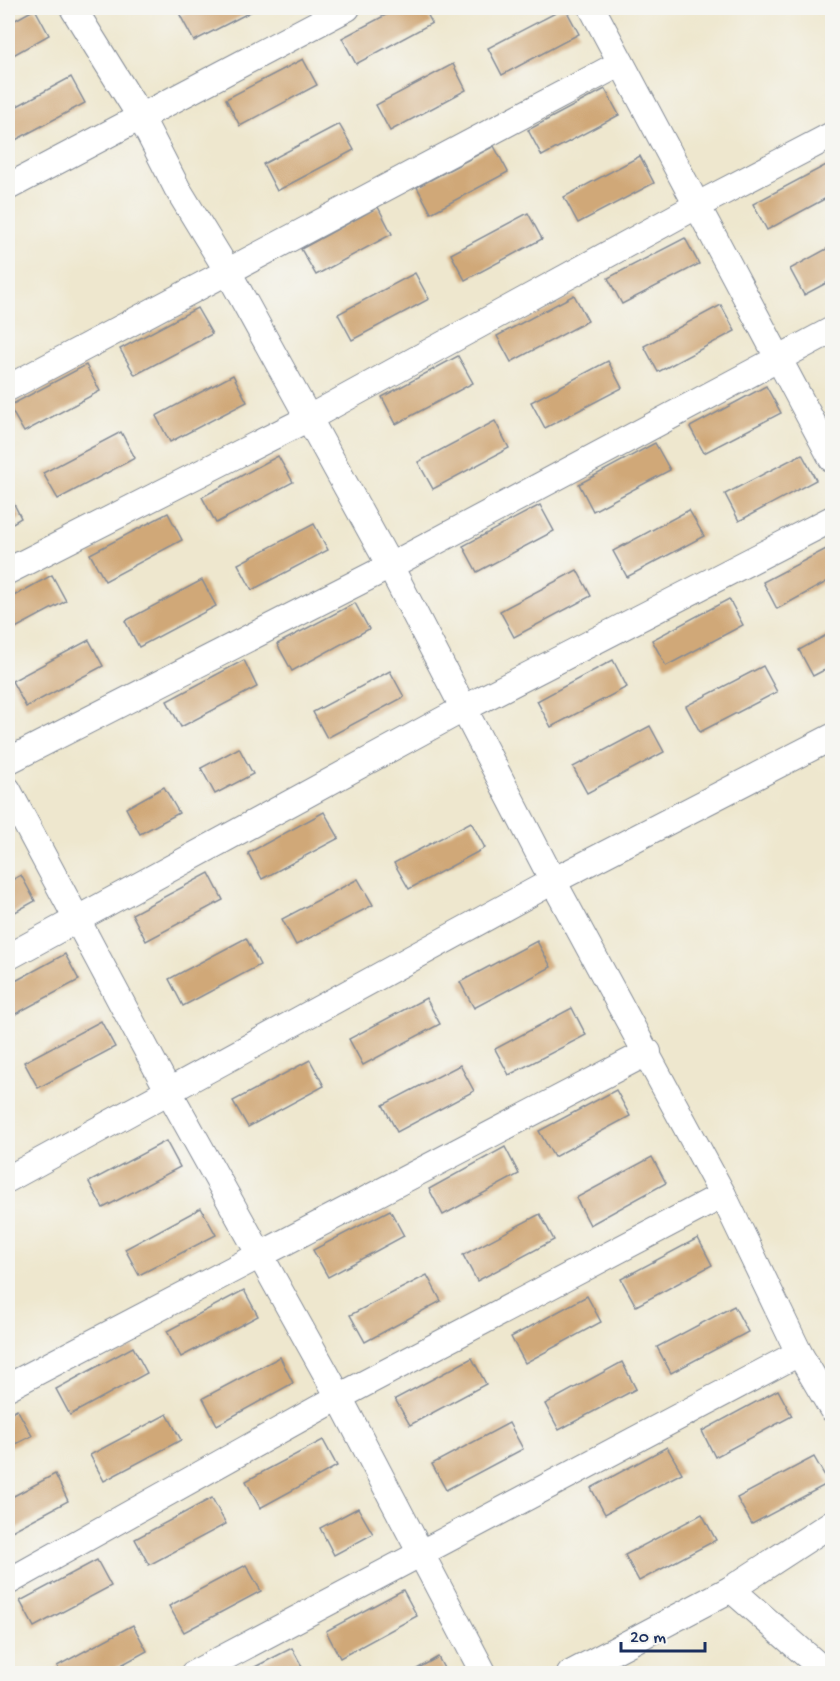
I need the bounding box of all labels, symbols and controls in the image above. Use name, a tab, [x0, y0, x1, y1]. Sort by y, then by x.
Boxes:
scale bar	[621, 1615, 705, 1653]
text: 20 m	[630, 1628, 666, 1649]

